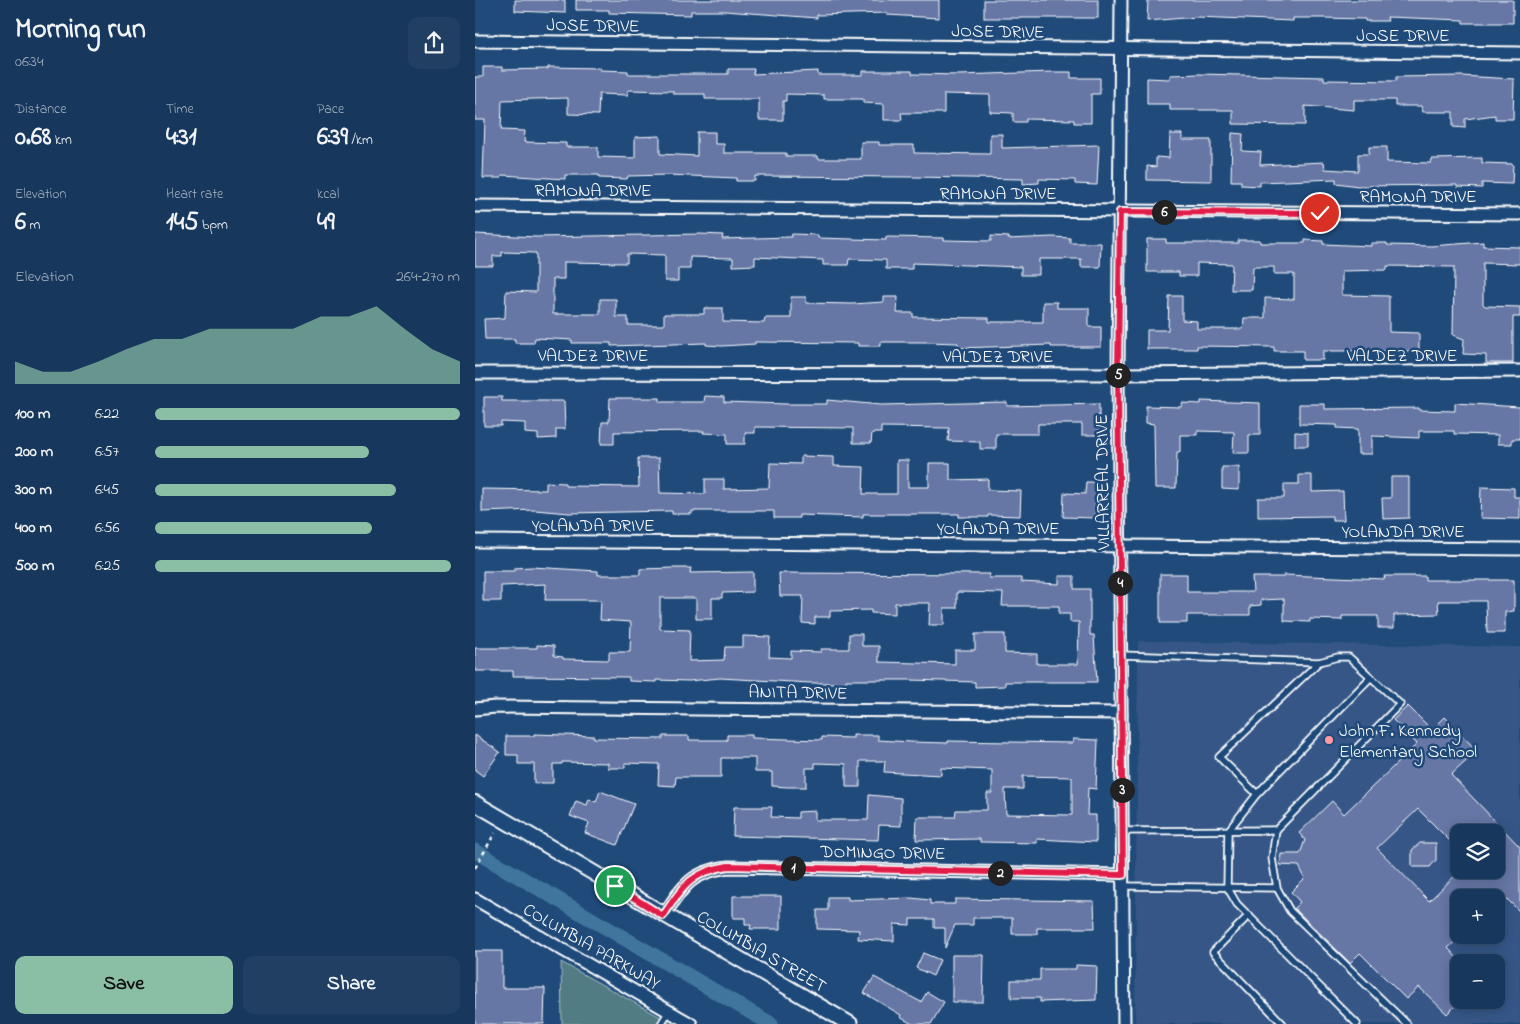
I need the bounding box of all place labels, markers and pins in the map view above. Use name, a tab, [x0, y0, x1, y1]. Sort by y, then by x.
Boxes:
pin	[1299, 192, 1341, 234]
pin: 6	[1151, 200, 1177, 224]
pin: 5	[1105, 362, 1131, 388]
pin: 4	[1107, 570, 1133, 596]
place label: John F. Kennedy Elementary School	[1339, 719, 1477, 766]
marker: John F. Kennedy Elementary School	[1323, 734, 1335, 746]
pin: 3	[1109, 778, 1135, 802]
pin: 1	[781, 856, 805, 880]
pin: 2	[987, 860, 1013, 886]
pin	[594, 865, 636, 907]

